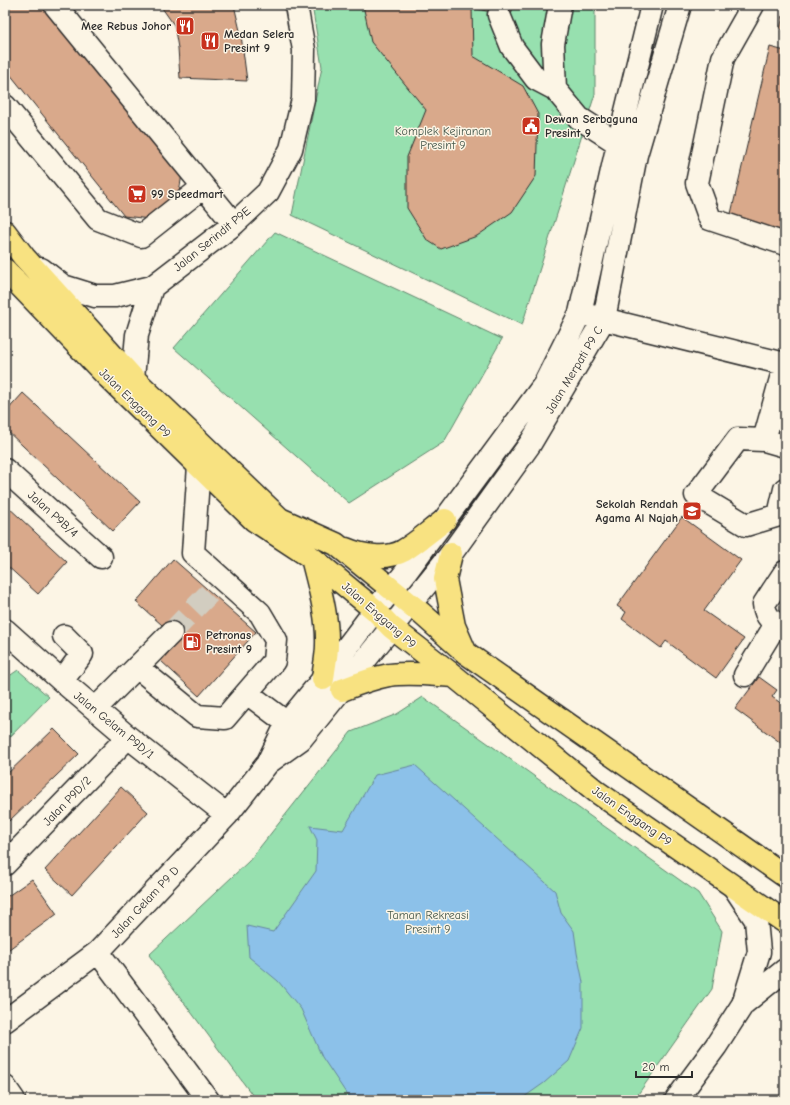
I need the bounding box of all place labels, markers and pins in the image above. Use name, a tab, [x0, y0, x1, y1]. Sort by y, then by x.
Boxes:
restaurant icon: Mee Rebus Johor	[174, 15, 196, 37]
place label: Mee Rebus Johor	[81, 19, 171, 33]
place label: Medan Selera Presint 9	[224, 27, 294, 55]
restaurant icon: Medan Selera Presint 9	[199, 30, 221, 52]
place label: Dewan Serbaguna Presint 9	[545, 112, 638, 140]
public building icon: Dewan Serbaguna Presint 9	[520, 115, 542, 137]
supermarket icon: 99 Speedmart	[126, 183, 148, 205]
place label: 99 Speedmart	[151, 187, 224, 201]
place label: Sekolah Rendah Agama Al Najah	[596, 497, 678, 525]
school or university icon: Sekolah Rendah Agama Al Najah	[681, 500, 703, 522]
place label: Petronas Presint 9	[206, 628, 252, 656]
fuel station icon: Petronas Presint 9	[181, 631, 203, 653]

